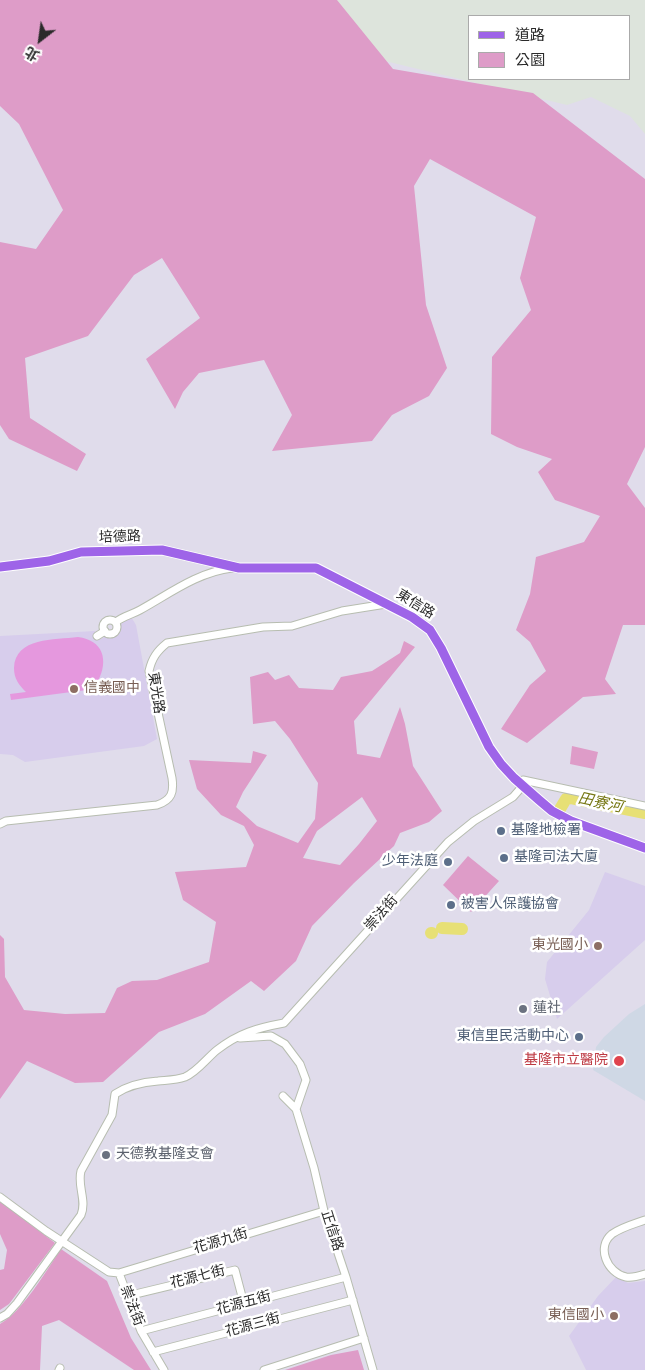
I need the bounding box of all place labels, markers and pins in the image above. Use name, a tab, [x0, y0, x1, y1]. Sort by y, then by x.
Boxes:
place label: 信義國中	[84, 681, 140, 697]
marker: 信義國中	[68, 683, 80, 695]
place label: 基隆地檢署	[511, 823, 581, 839]
marker: 基隆地檢署	[495, 825, 507, 837]
place label: 基隆司法大廈	[514, 850, 598, 866]
marker: 基隆司法大廈	[498, 852, 510, 864]
place label: 少年法庭	[382, 854, 438, 870]
marker: 少年法庭	[442, 856, 454, 868]
place label: 被害人保護協會	[461, 897, 559, 913]
marker: 被害人保護協會	[445, 899, 457, 911]
place label: 東光國小	[532, 938, 588, 954]
marker: 東光國小	[592, 940, 604, 952]
place label: 蓮社	[533, 1001, 561, 1017]
marker: 蓮社	[517, 1003, 529, 1015]
place label: 東信里民活動中心	[457, 1029, 569, 1045]
marker: 東信里民活動中心	[573, 1031, 585, 1043]
place label: 基隆市立醫院	[524, 1053, 608, 1069]
marker: 基隆市立醫院	[612, 1054, 626, 1068]
place label: 天德教基隆支會	[116, 1147, 214, 1163]
marker: 天德教基隆支會	[100, 1149, 112, 1161]
place label: 東信國小	[548, 1308, 604, 1324]
marker: 東信國小	[608, 1310, 620, 1322]

